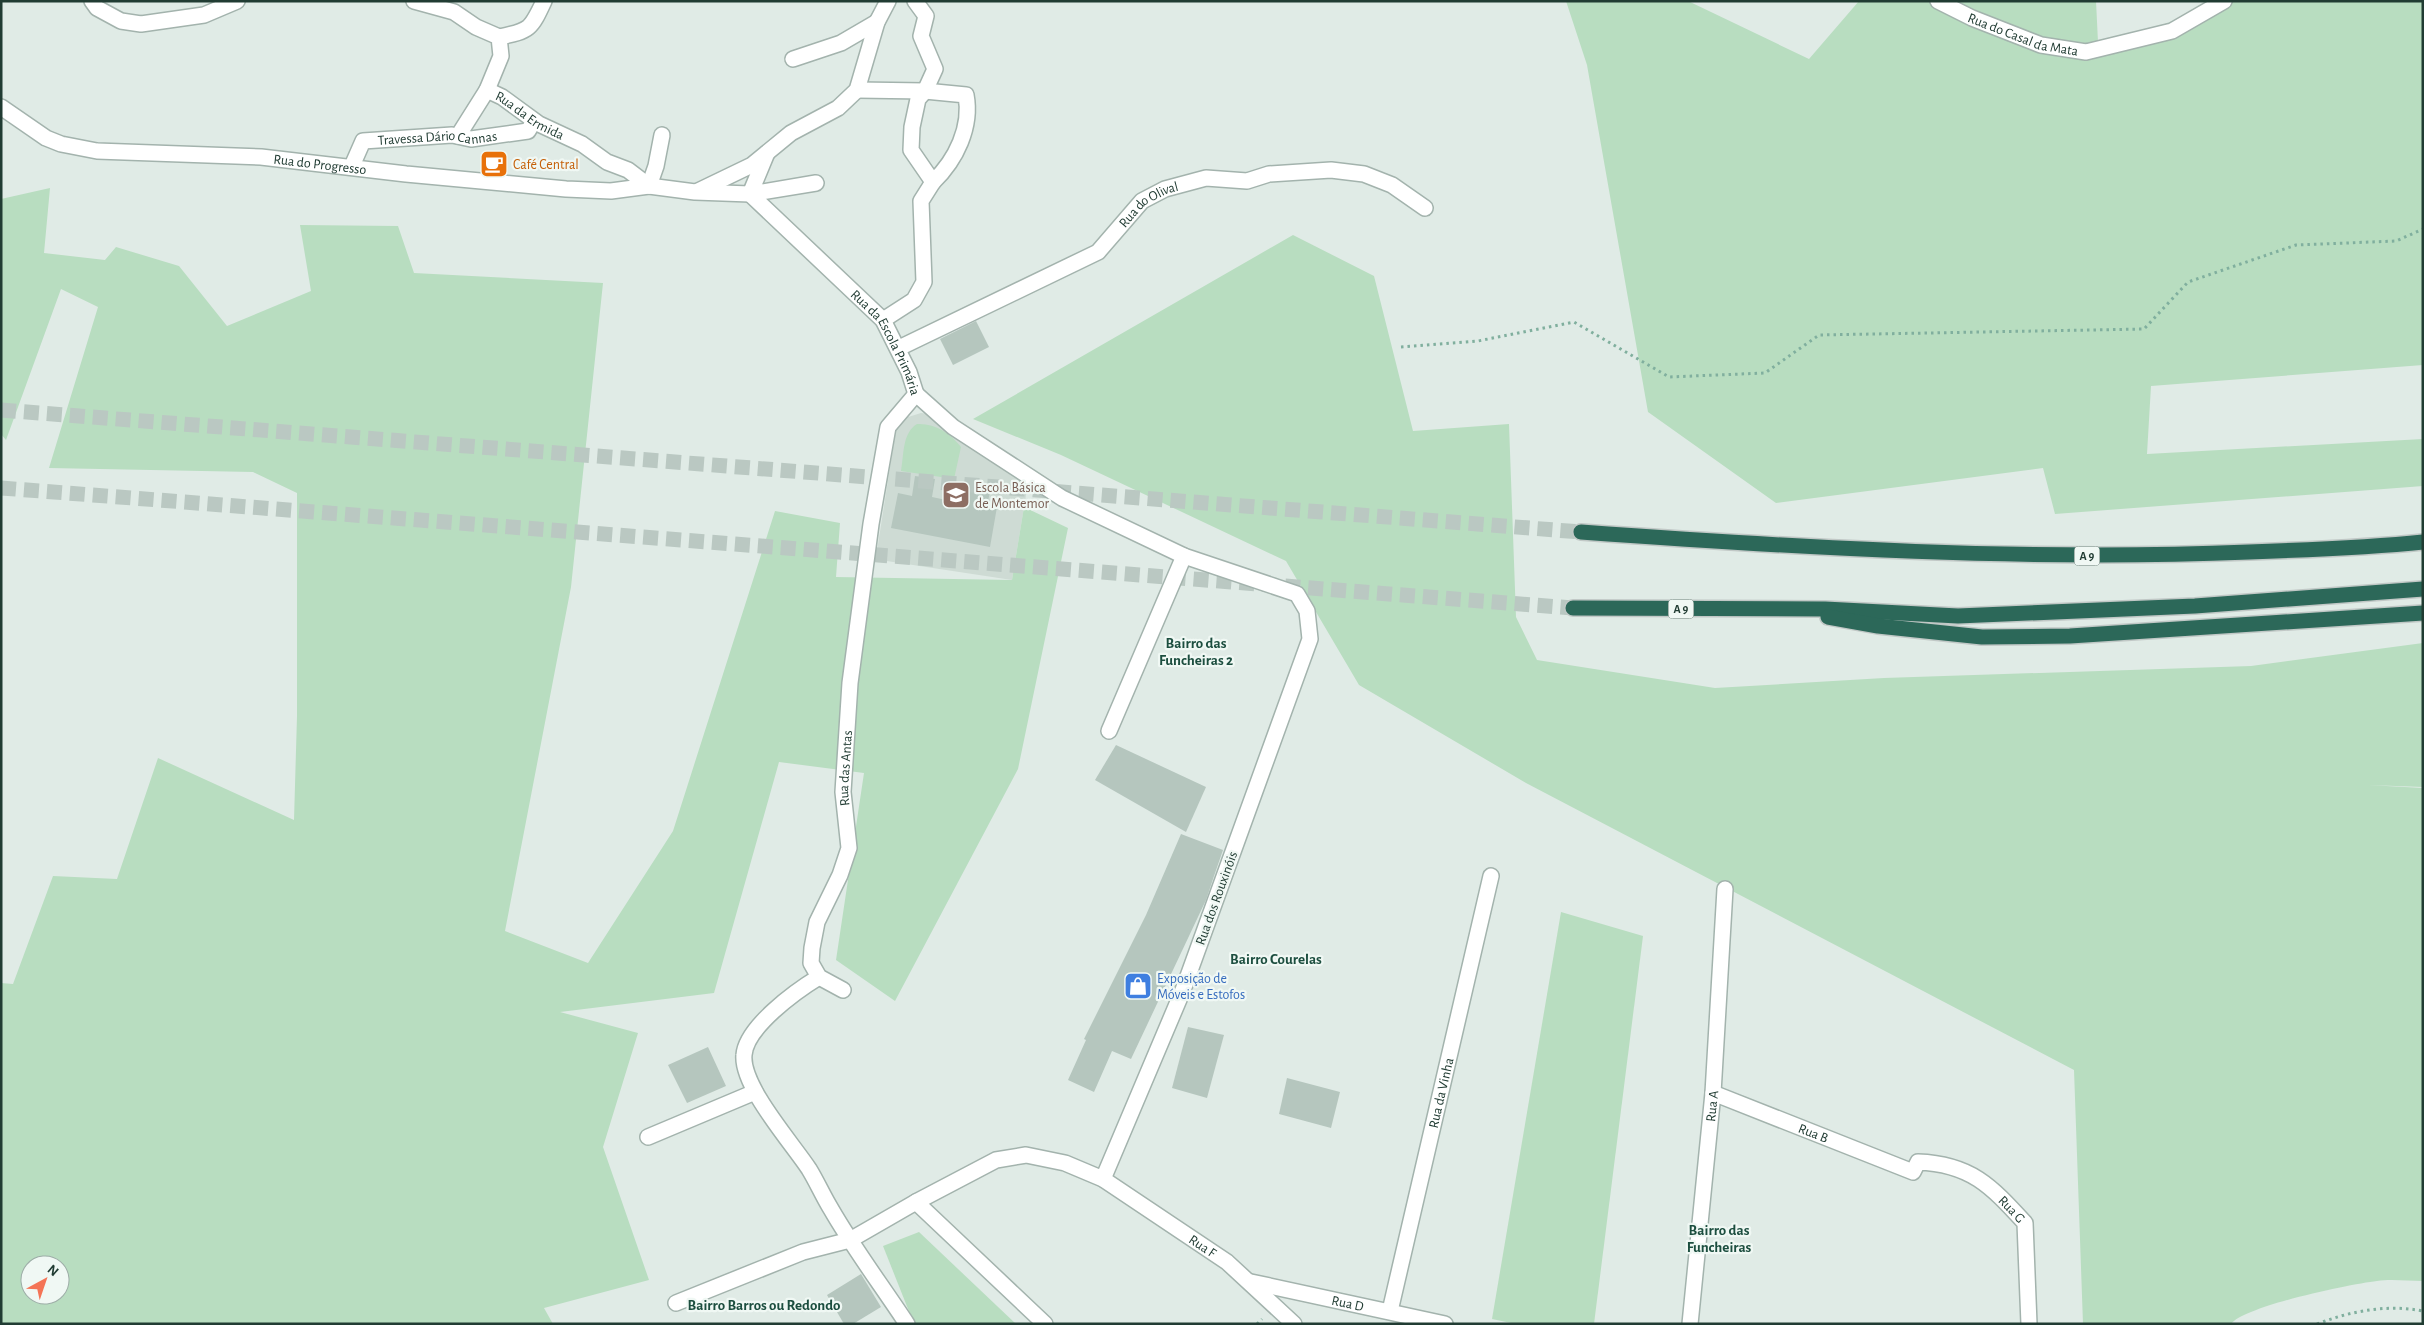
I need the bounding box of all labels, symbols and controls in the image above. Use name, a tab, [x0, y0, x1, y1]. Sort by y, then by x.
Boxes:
street label: Rua do Casal da Mata	[1966, 11, 2080, 59]
street label: Rua da Ermida	[493, 89, 567, 143]
street label: Travessa Dário Cannas	[377, 128, 498, 148]
cafe icon: Café Central	[479, 149, 509, 179]
street label: Rua do Progresso	[273, 153, 367, 177]
place label: Café Central	[513, 158, 579, 172]
street label: Rua do Olival	[1117, 180, 1180, 230]
street label: Rua da Escola Primária	[848, 287, 922, 398]
school or university icon: Escola Básica de Montemor	[941, 480, 971, 510]
place label: Escola Básica de Montemor	[975, 481, 1049, 511]
road number: A 9	[2074, 546, 2100, 566]
road number: A 9	[1668, 600, 1694, 618]
district label: Bairro das Funcheiras 2	[1159, 636, 1233, 668]
street label: Rua das Antas	[837, 730, 855, 807]
street label: Rua dos Rouxinóis	[1194, 850, 1240, 947]
district label: Bairro Courelas	[1230, 952, 1322, 967]
shop icon: Exposição de Móveis e Estofos	[1123, 971, 1153, 1001]
place label: Exposição de Móveis e Estofos	[1157, 972, 1245, 1002]
street label: Rua da Vinha	[1427, 1056, 1457, 1130]
street label: Rua A	[1704, 1090, 1721, 1123]
street label: Rua B	[1796, 1121, 1830, 1146]
street label: Rua G	[1995, 1193, 2027, 1226]
district label: Bairro das Funcheiras	[1687, 1223, 1752, 1255]
street label: Rua F	[1186, 1233, 1219, 1261]
north arrow	[20, 1255, 70, 1305]
text: N	[44, 1262, 61, 1279]
street label: Rua D	[1330, 1294, 1365, 1314]
district label: Bairro Barros ou Redondo	[687, 1298, 841, 1313]

